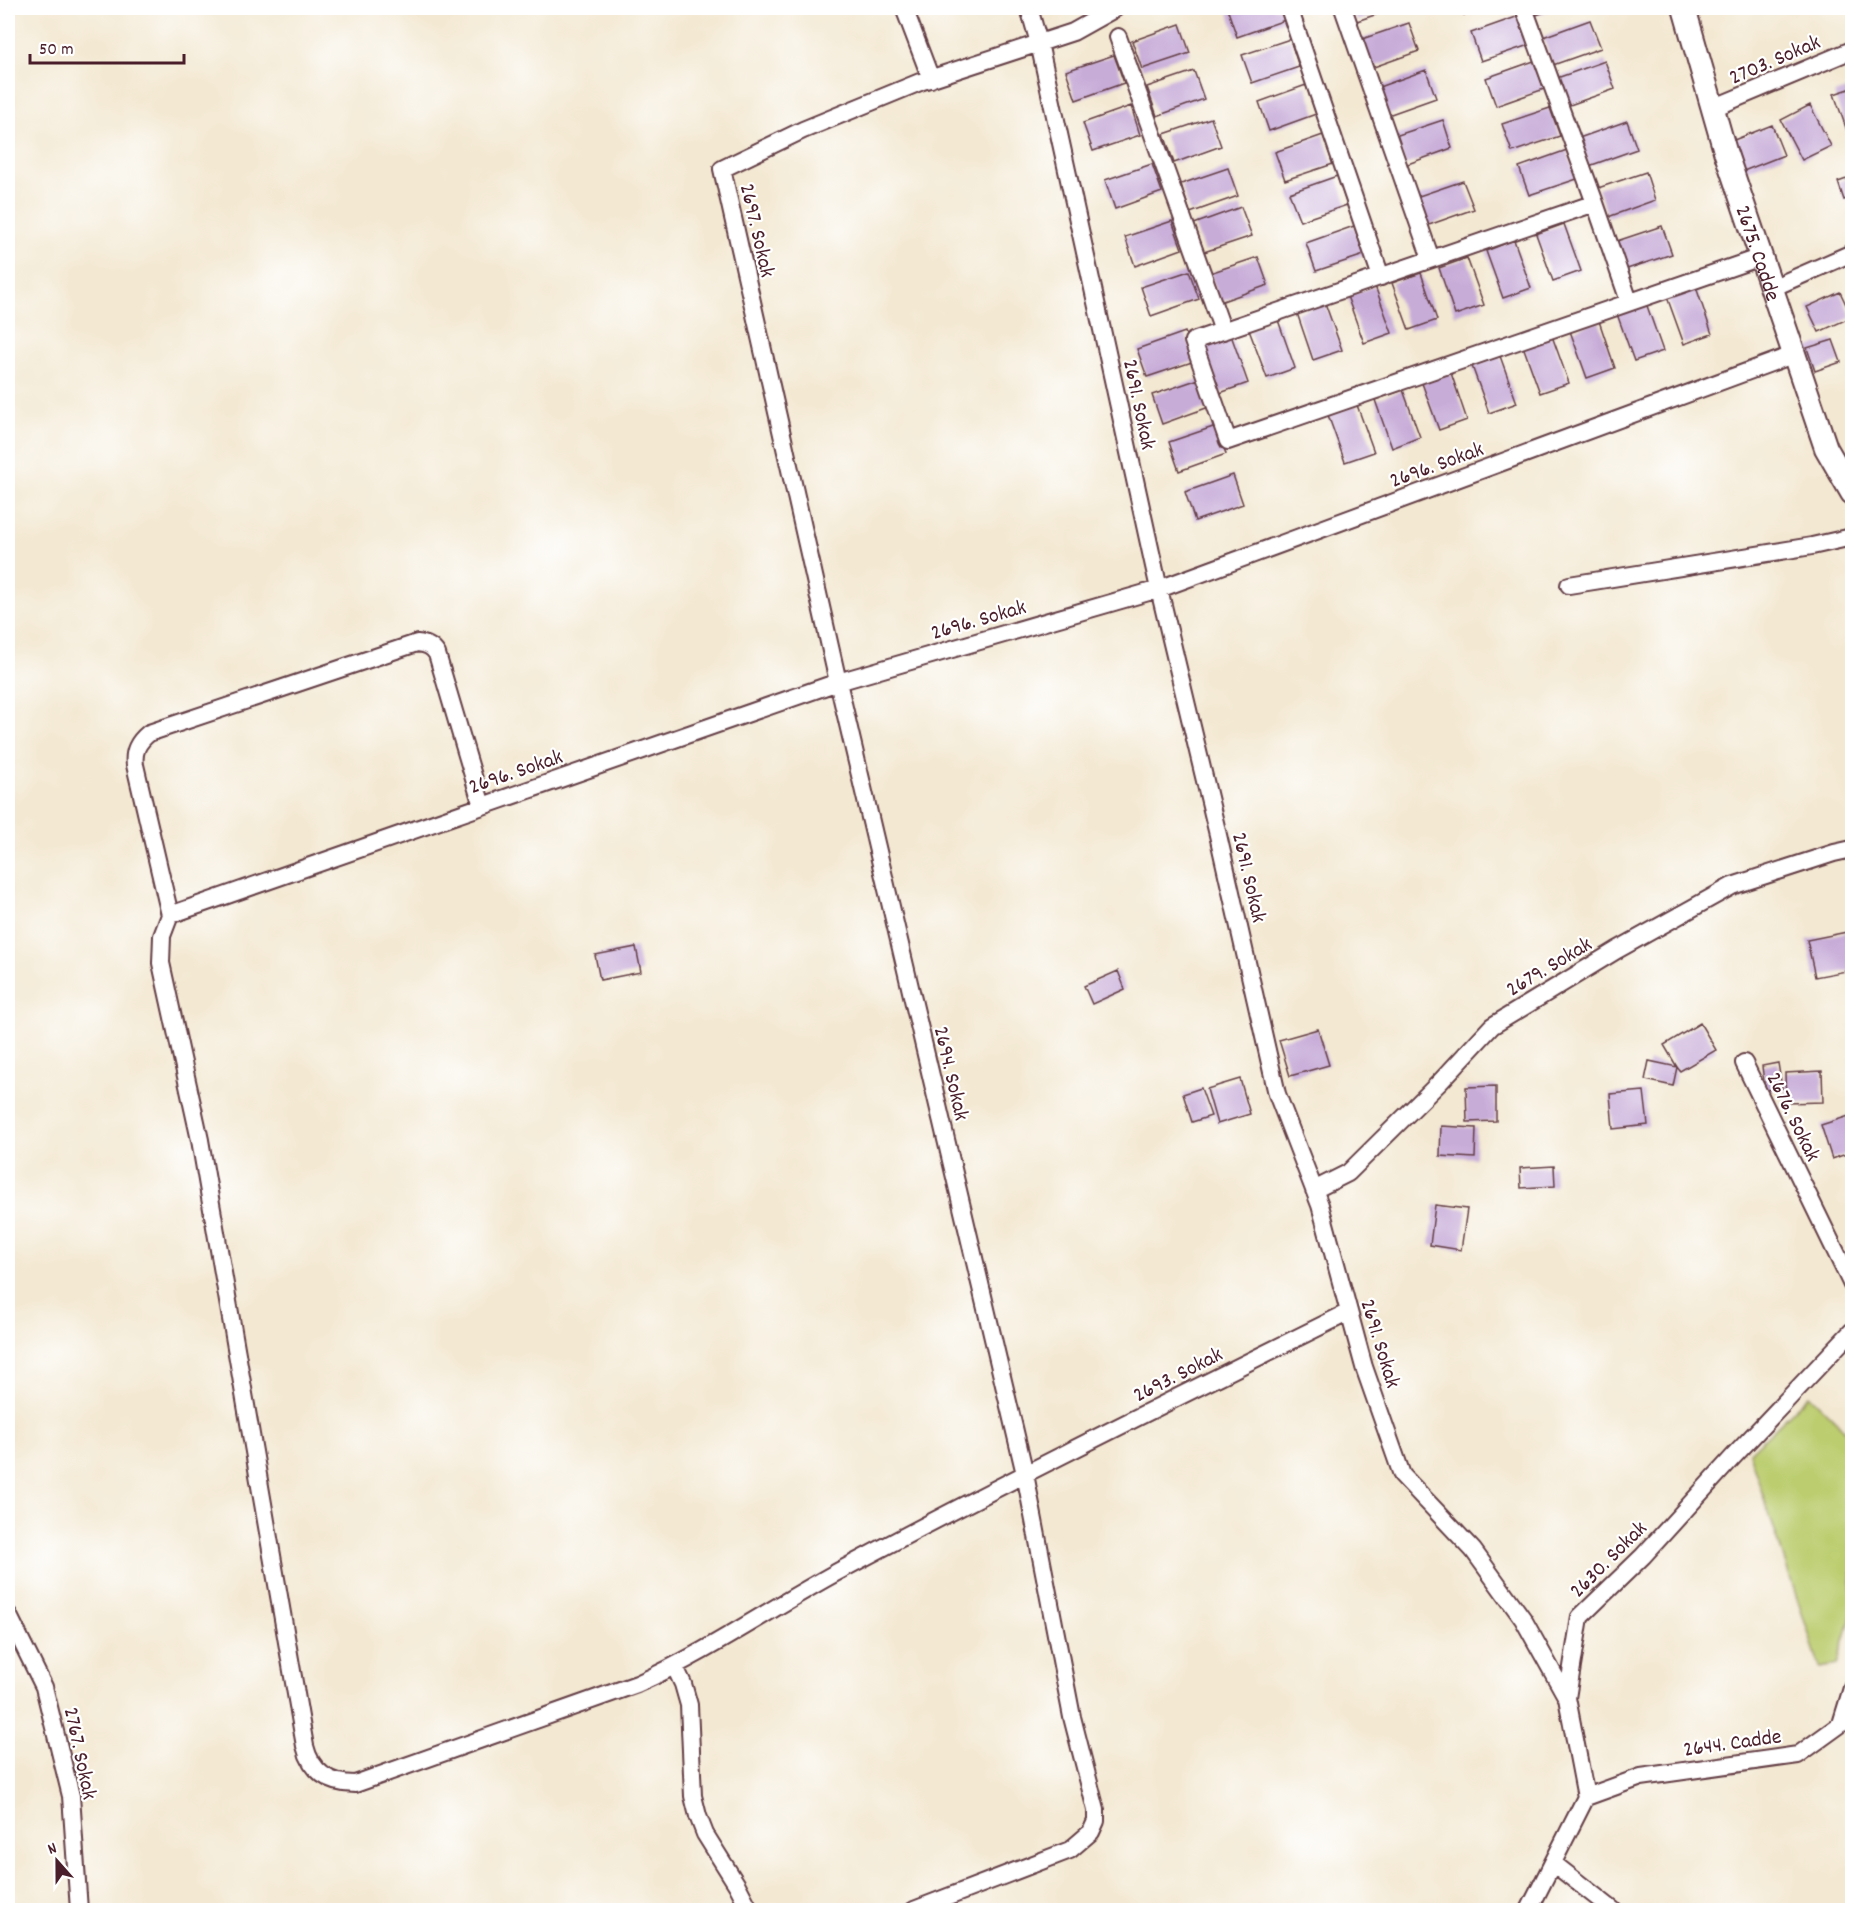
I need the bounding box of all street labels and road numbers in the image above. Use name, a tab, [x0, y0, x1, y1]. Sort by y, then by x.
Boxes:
street label: 2703. Sokak	[1725, 28, 1826, 94]
street label: 2697. Sokak	[730, 181, 781, 281]
street label: 2675. Cadde	[1726, 202, 1787, 306]
street label: 2691. Sokak	[1113, 357, 1162, 453]
street label: 2696. Sokak	[1386, 435, 1488, 498]
street label: 2696. Sokak	[928, 593, 1030, 650]
street label: 2696. Sokak	[465, 743, 567, 804]
street label: 2691. Sokak	[1222, 830, 1273, 926]
street label: 2679. Sokak	[1501, 930, 1599, 1006]
street label: 2694. Sokak	[924, 1023, 976, 1124]
street label: 2676. Sokak	[1757, 1068, 1827, 1168]
street label: 2691. Sokak	[1350, 1296, 1407, 1392]
street label: 2693. Sokak	[1128, 1340, 1229, 1412]
street label: 2630. Sokak	[1564, 1515, 1655, 1606]
street label: 2767. Sokak	[54, 1705, 103, 1803]
street label: 2644. Cadde	[1681, 1722, 1784, 1767]

